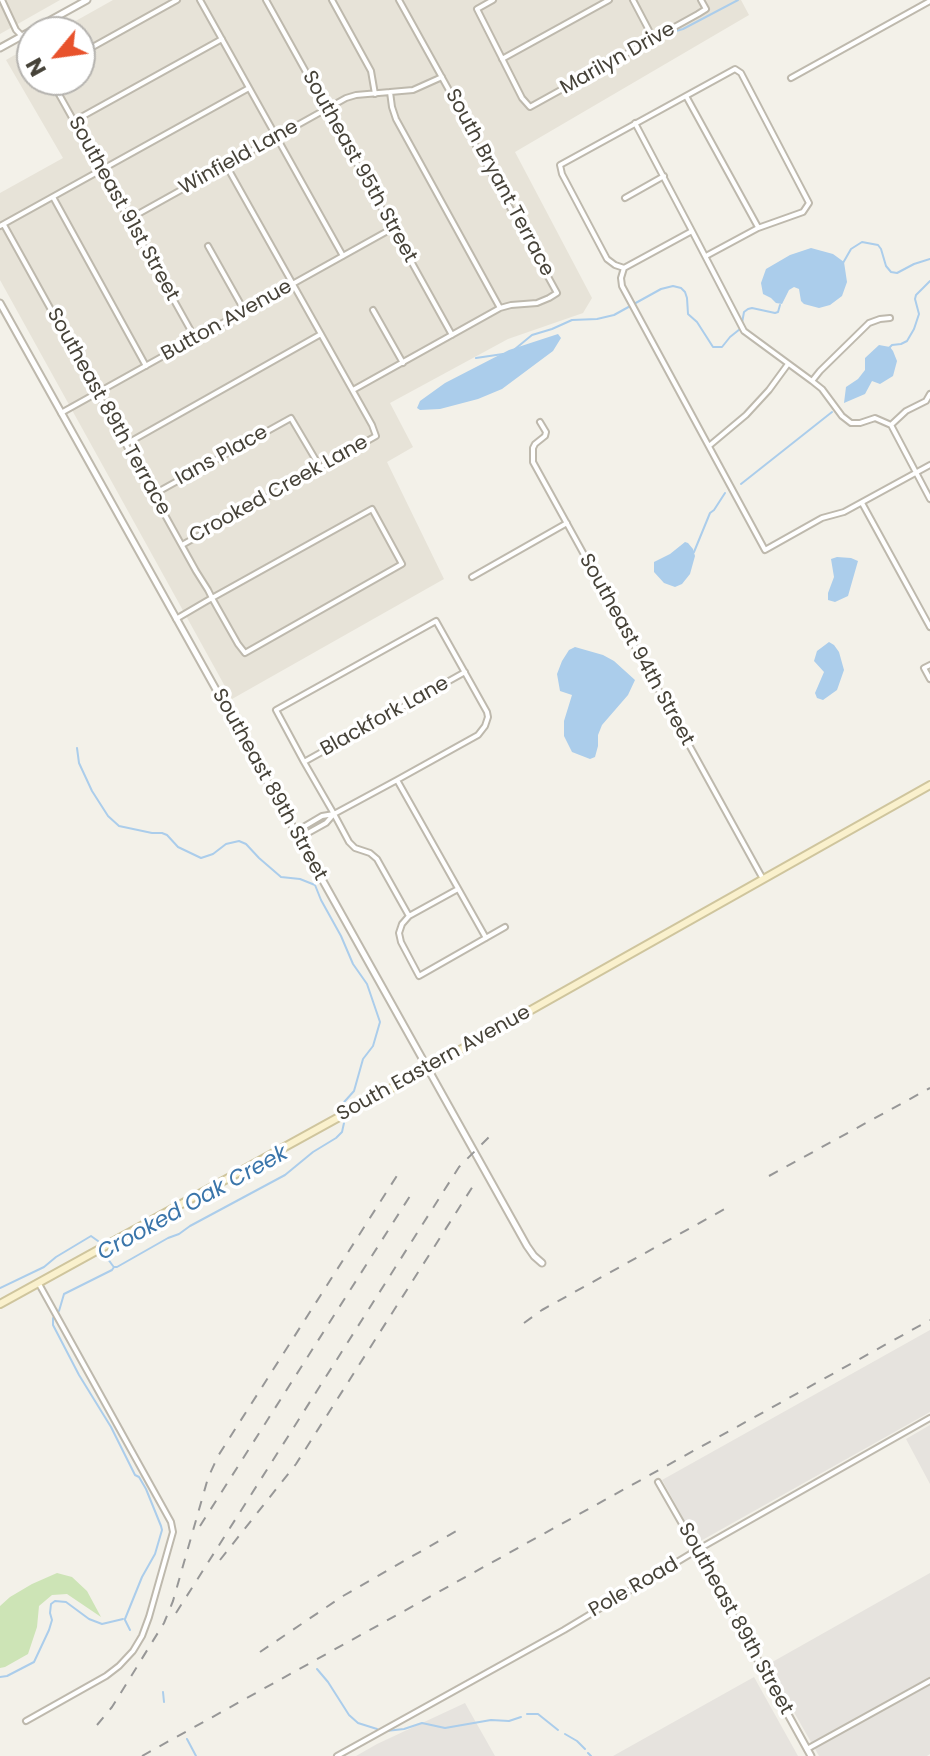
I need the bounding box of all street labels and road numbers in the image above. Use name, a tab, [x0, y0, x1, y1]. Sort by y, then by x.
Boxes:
street label: Marilyn Drive	[556, 18, 680, 100]
street label: Southeast 95th Street	[296, 67, 422, 267]
street label: South Bryant Terrace	[439, 85, 559, 281]
street label: Southeast 91st Street	[62, 113, 184, 305]
street label: Winfield Lane	[175, 115, 303, 201]
street label: Button Avenue	[157, 275, 297, 367]
street label: Southeast 89th Terrace	[41, 304, 175, 520]
street label: Ians Place	[172, 421, 272, 491]
street label: Crooked Creek Lane	[185, 431, 373, 549]
street label: Southeast 94th Street	[573, 550, 699, 750]
street label: Blackfork Lane	[317, 672, 453, 762]
street label: Southeast 89th Street	[206, 685, 332, 885]
street label: South Eastern Avenue	[333, 1001, 535, 1127]
street label: Southeast 89th Street	[672, 1519, 798, 1719]
street label: Pole Road	[585, 1553, 683, 1623]

